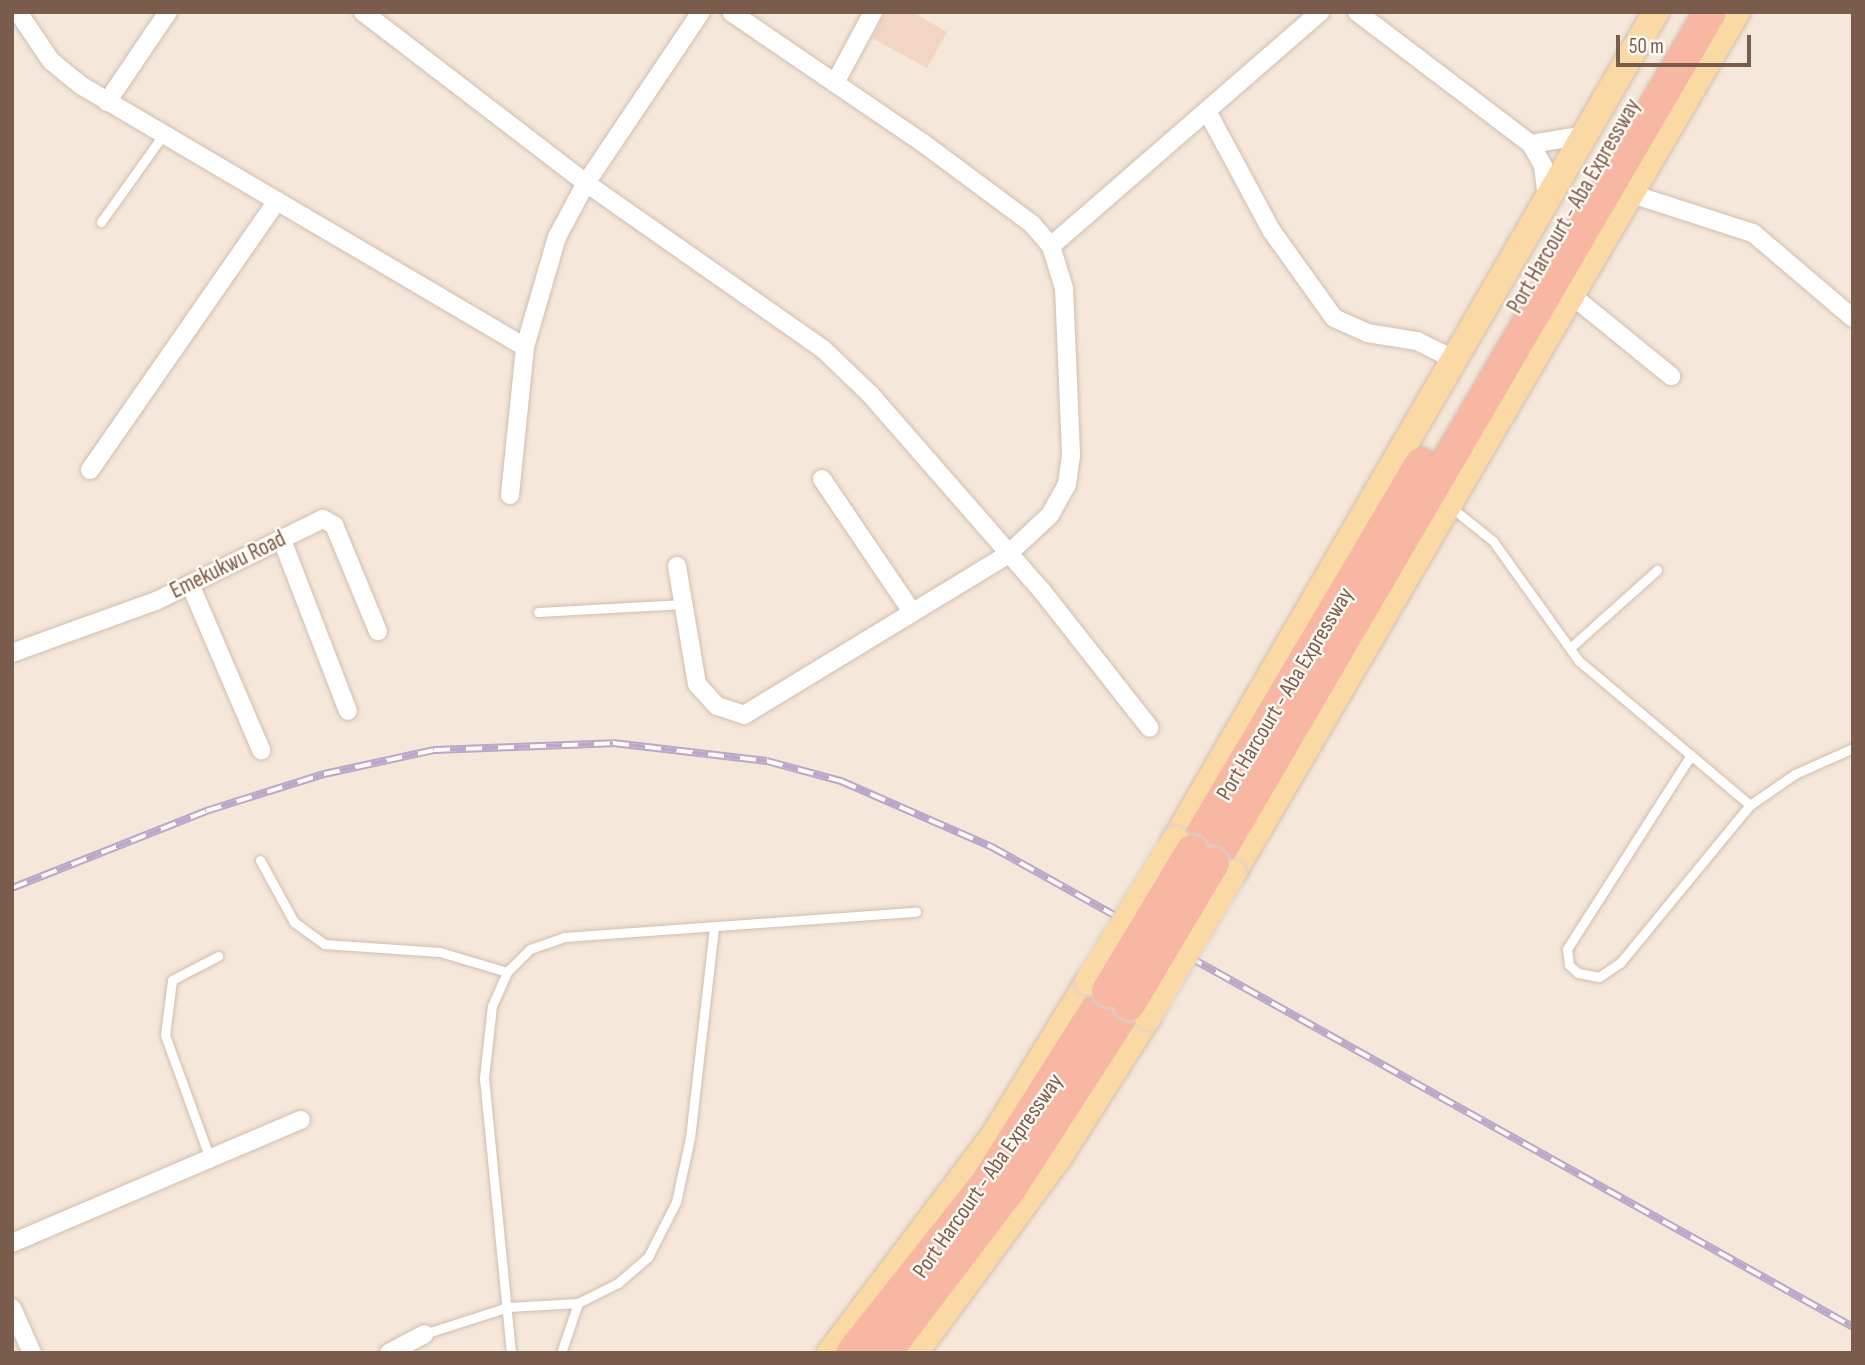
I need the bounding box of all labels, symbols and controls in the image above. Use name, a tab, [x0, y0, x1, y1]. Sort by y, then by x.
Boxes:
scale bar	[1620, 21, 1755, 65]
text: 50 m	[1629, 34, 1664, 59]
street label: Port Harcourt - Aba Expressway	[1501, 94, 1647, 318]
street label: Emekukwu Road	[166, 525, 290, 605]
street label: Port Harcourt - Aba Expressway	[1211, 583, 1359, 805]
street label: Port Harcourt - Aba Expressway	[907, 1068, 1069, 1284]

